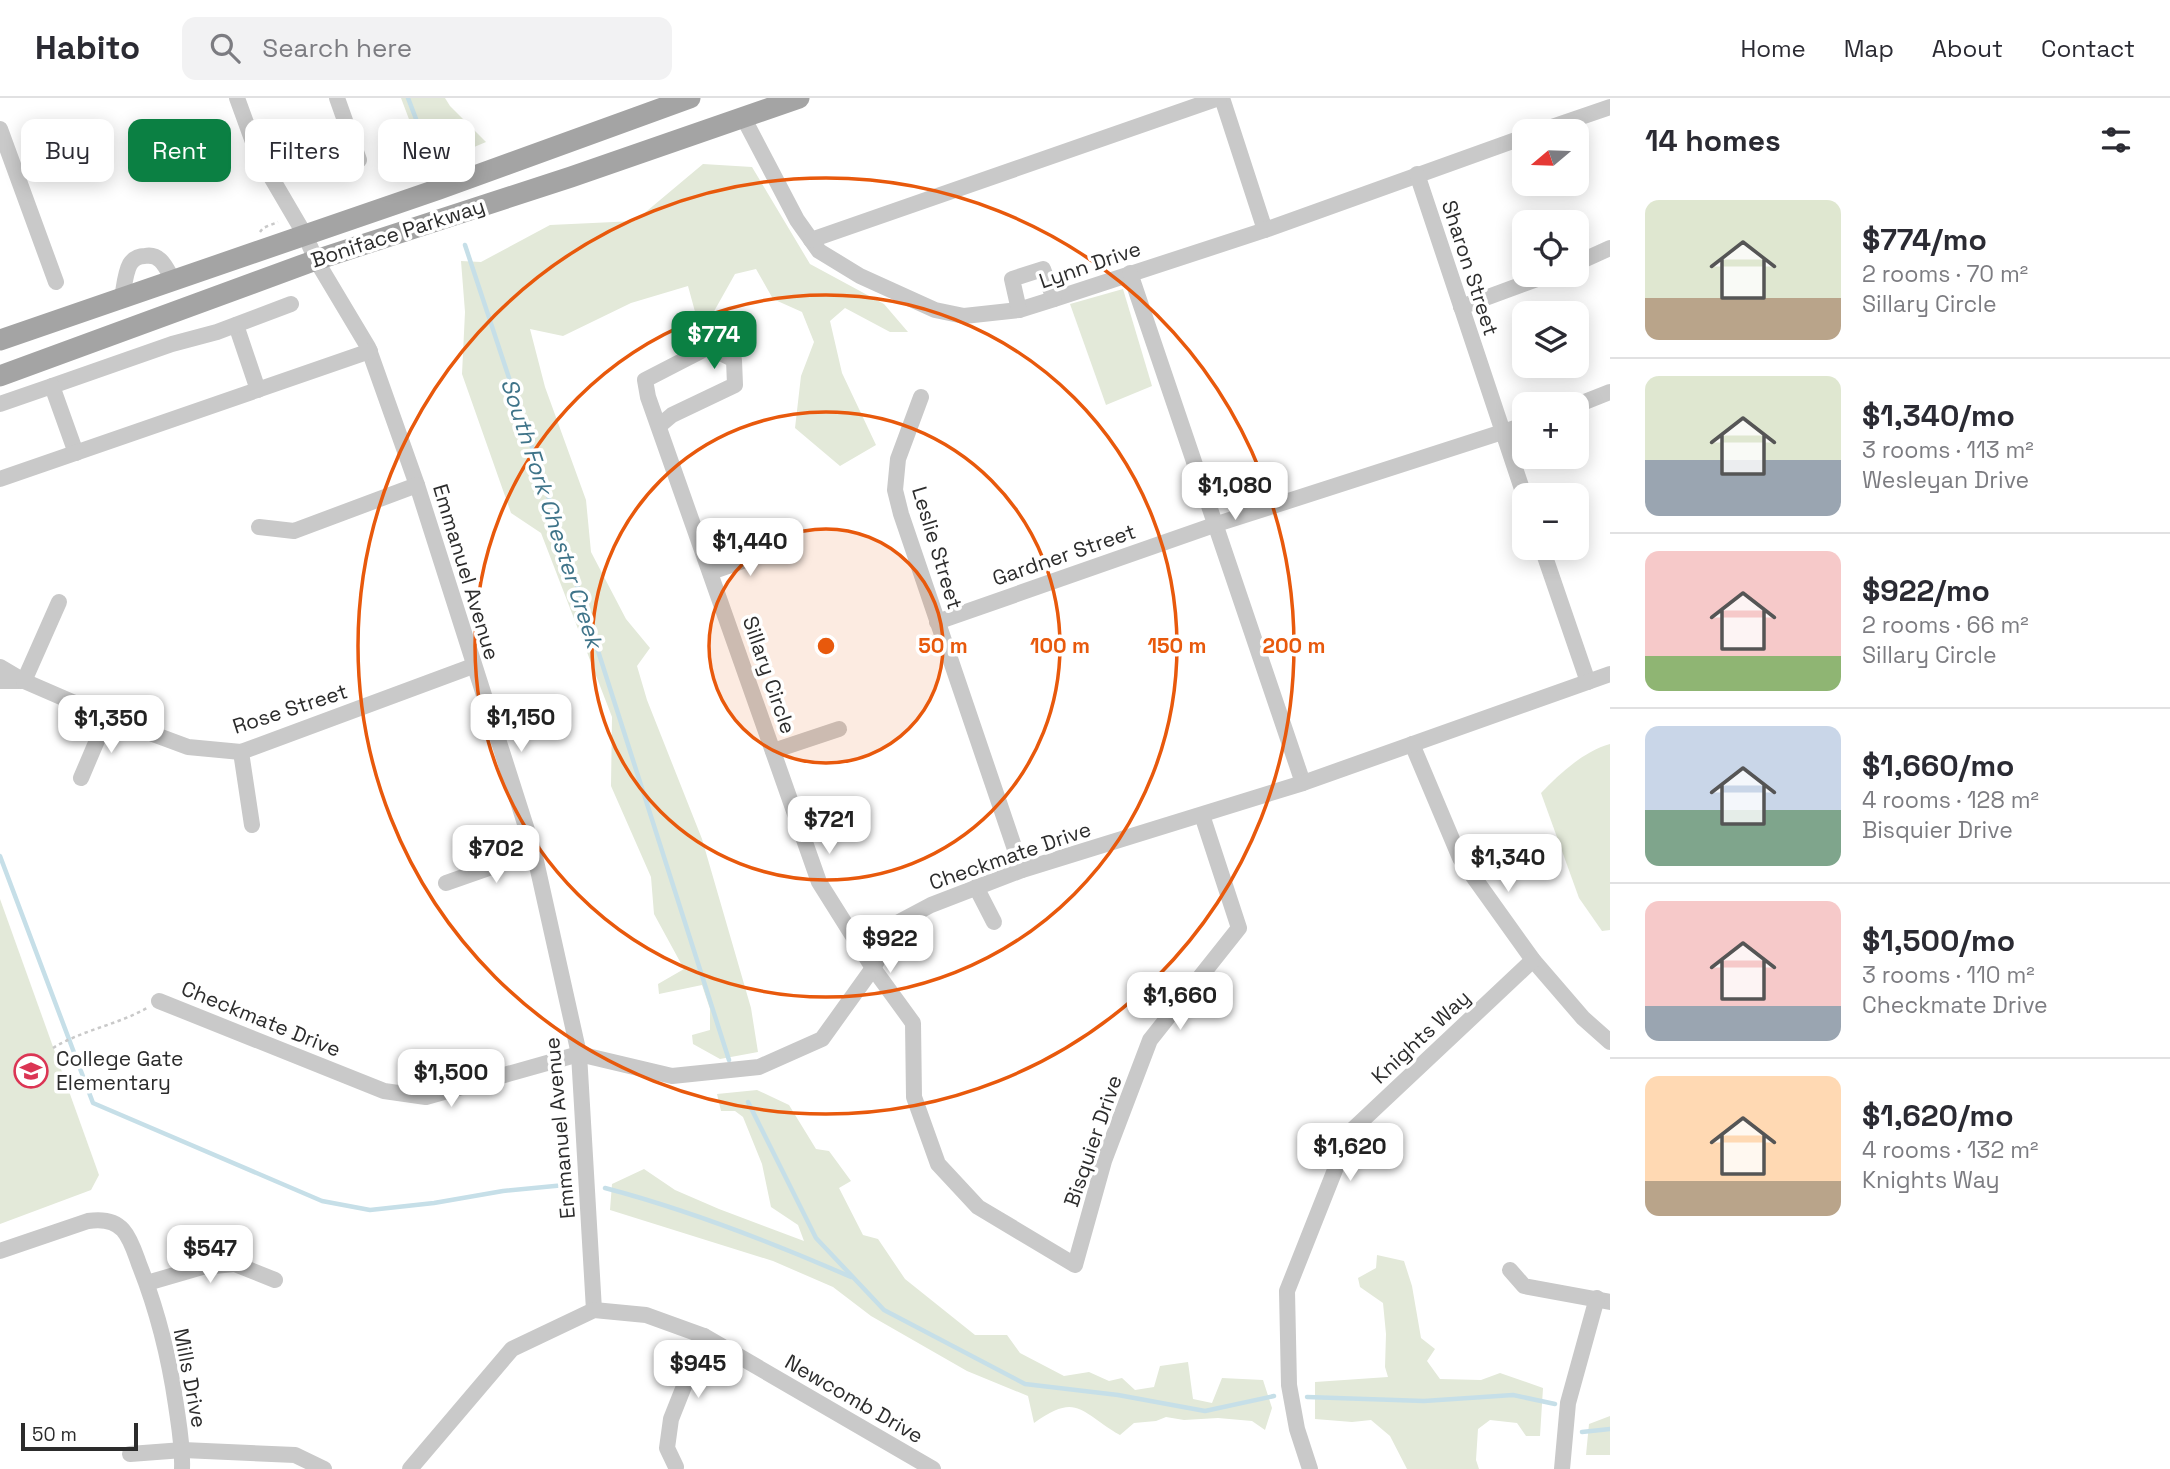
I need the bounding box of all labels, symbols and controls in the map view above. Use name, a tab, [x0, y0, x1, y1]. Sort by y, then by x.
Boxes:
search box	[182, 17, 672, 80]
text: Habito	[35, 27, 140, 69]
icon: search	[206, 29, 244, 67]
text: Search here	[262, 31, 412, 65]
text: Home	[1740, 33, 1806, 64]
text: Map	[1844, 33, 1894, 64]
text: About	[1932, 33, 2003, 64]
text: Contact	[2041, 33, 2135, 64]
chip: Buy	[21, 119, 114, 182]
chip: Rent	[128, 119, 231, 182]
chip: Filters	[245, 119, 364, 182]
chip: New	[378, 119, 475, 182]
north arrow	[1512, 119, 1589, 196]
map controls	[1512, 119, 1589, 560]
text: 14 homes	[1645, 121, 1781, 160]
icon: filters	[2097, 121, 2135, 159]
street label: Boniface Parkway	[308, 192, 488, 273]
street label: Sharon Street	[1436, 197, 1505, 339]
button: locate	[1512, 210, 1589, 287]
text: $774/mo	[1862, 220, 1987, 259]
icon: home	[1701, 228, 1785, 312]
street label: Lynn Drive	[1035, 235, 1144, 294]
text: 2 rooms · 70 m²	[1862, 259, 2028, 289]
text: Sillary Circle	[1862, 289, 1997, 319]
button: layers	[1512, 301, 1589, 378]
pin: $774	[673, 312, 755, 371]
text: $774	[688, 319, 741, 349]
water label: South Fork Chester Creek	[494, 374, 611, 654]
button: +	[1512, 392, 1589, 469]
text: $1,340/mo	[1862, 396, 2015, 435]
icon: home	[1701, 404, 1785, 488]
text: 3 rooms · 113 m²	[1862, 435, 2034, 465]
pin: $1,080	[1178, 462, 1292, 522]
text: Wesleyan Drive	[1862, 465, 2029, 495]
text: $1,080	[1198, 470, 1272, 500]
street label: Emmanuel Avenue	[427, 481, 506, 663]
street label: Leslie Street	[906, 483, 969, 613]
button: −	[1512, 483, 1589, 560]
street label: Gardner Street	[989, 517, 1139, 592]
pin: $1,440	[693, 518, 807, 578]
text: $1,440	[712, 526, 788, 556]
text: $922/mo	[1862, 571, 1990, 610]
icon: home	[1701, 579, 1785, 663]
text: 2 rooms · 66 m²	[1862, 610, 2029, 640]
street label: Sillary Circle	[737, 612, 802, 737]
text: 50 m	[918, 632, 968, 659]
text: 100 m	[1030, 632, 1090, 659]
text: 150 m	[1148, 632, 1206, 659]
text: 200 m	[1263, 632, 1325, 659]
centre of rings	[814, 634, 838, 658]
text: Sillary Circle	[1862, 640, 1997, 670]
street label: Rose Street	[229, 677, 351, 740]
pin: $1,150	[464, 694, 578, 754]
pin: $1,350	[54, 696, 168, 755]
text: $1,150	[487, 702, 556, 732]
text: $1,350	[74, 703, 148, 733]
text: $1,660/mo	[1862, 746, 2014, 785]
icon: home	[1701, 754, 1785, 838]
text: 4 rooms · 128 m²	[1862, 785, 2039, 815]
pin: $721	[788, 796, 870, 856]
text: $721	[804, 804, 854, 834]
street label: Checkmate Drive	[925, 815, 1094, 896]
text: Bisquier Drive	[1862, 815, 2013, 845]
pin: $702	[455, 826, 537, 885]
text: $702	[468, 833, 524, 863]
pin: $1,340	[1451, 834, 1565, 894]
text: $1,340	[1471, 842, 1545, 872]
pin: $922	[849, 916, 931, 975]
text: $1,500/mo	[1862, 921, 2015, 960]
text: $922	[862, 923, 918, 953]
icon: home	[1701, 929, 1785, 1013]
text: 3 rooms · 110 m²	[1862, 960, 2035, 990]
pin: $1,660	[1123, 972, 1237, 1032]
street label: Checkmate Drive	[178, 974, 345, 1063]
text: $1,660	[1143, 980, 1217, 1010]
street label: Knights Way	[1365, 984, 1476, 1089]
text: Checkmate Drive	[1862, 990, 2048, 1020]
street label: Emmanuel Avenue	[538, 1036, 581, 1220]
place label: College Gate Elementary	[56, 1045, 183, 1096]
pin: $1,500	[394, 1049, 508, 1109]
school or university icon: College Gate Elementary	[12, 1052, 50, 1090]
text: $1,500	[414, 1057, 488, 1087]
street label: Bisquier Drive	[1057, 1071, 1128, 1210]
text: $1,620/mo	[1862, 1096, 2014, 1135]
icon: home	[1701, 1104, 1785, 1188]
pin: $1,620	[1293, 1124, 1407, 1183]
text: $1,620	[1313, 1131, 1387, 1161]
text: 4 rooms · 132 m²	[1862, 1135, 2038, 1165]
text: Knights Way	[1862, 1165, 2000, 1195]
pin: $547	[169, 1226, 251, 1285]
text: $547	[183, 1233, 237, 1263]
street label: Mills Drive	[168, 1326, 213, 1430]
pin: $945	[657, 1340, 739, 1400]
text: $945	[670, 1348, 726, 1378]
street label: Newcomb Drive	[780, 1348, 928, 1449]
scale bar	[21, 1420, 138, 1452]
text: 50 m	[32, 1422, 77, 1447]

